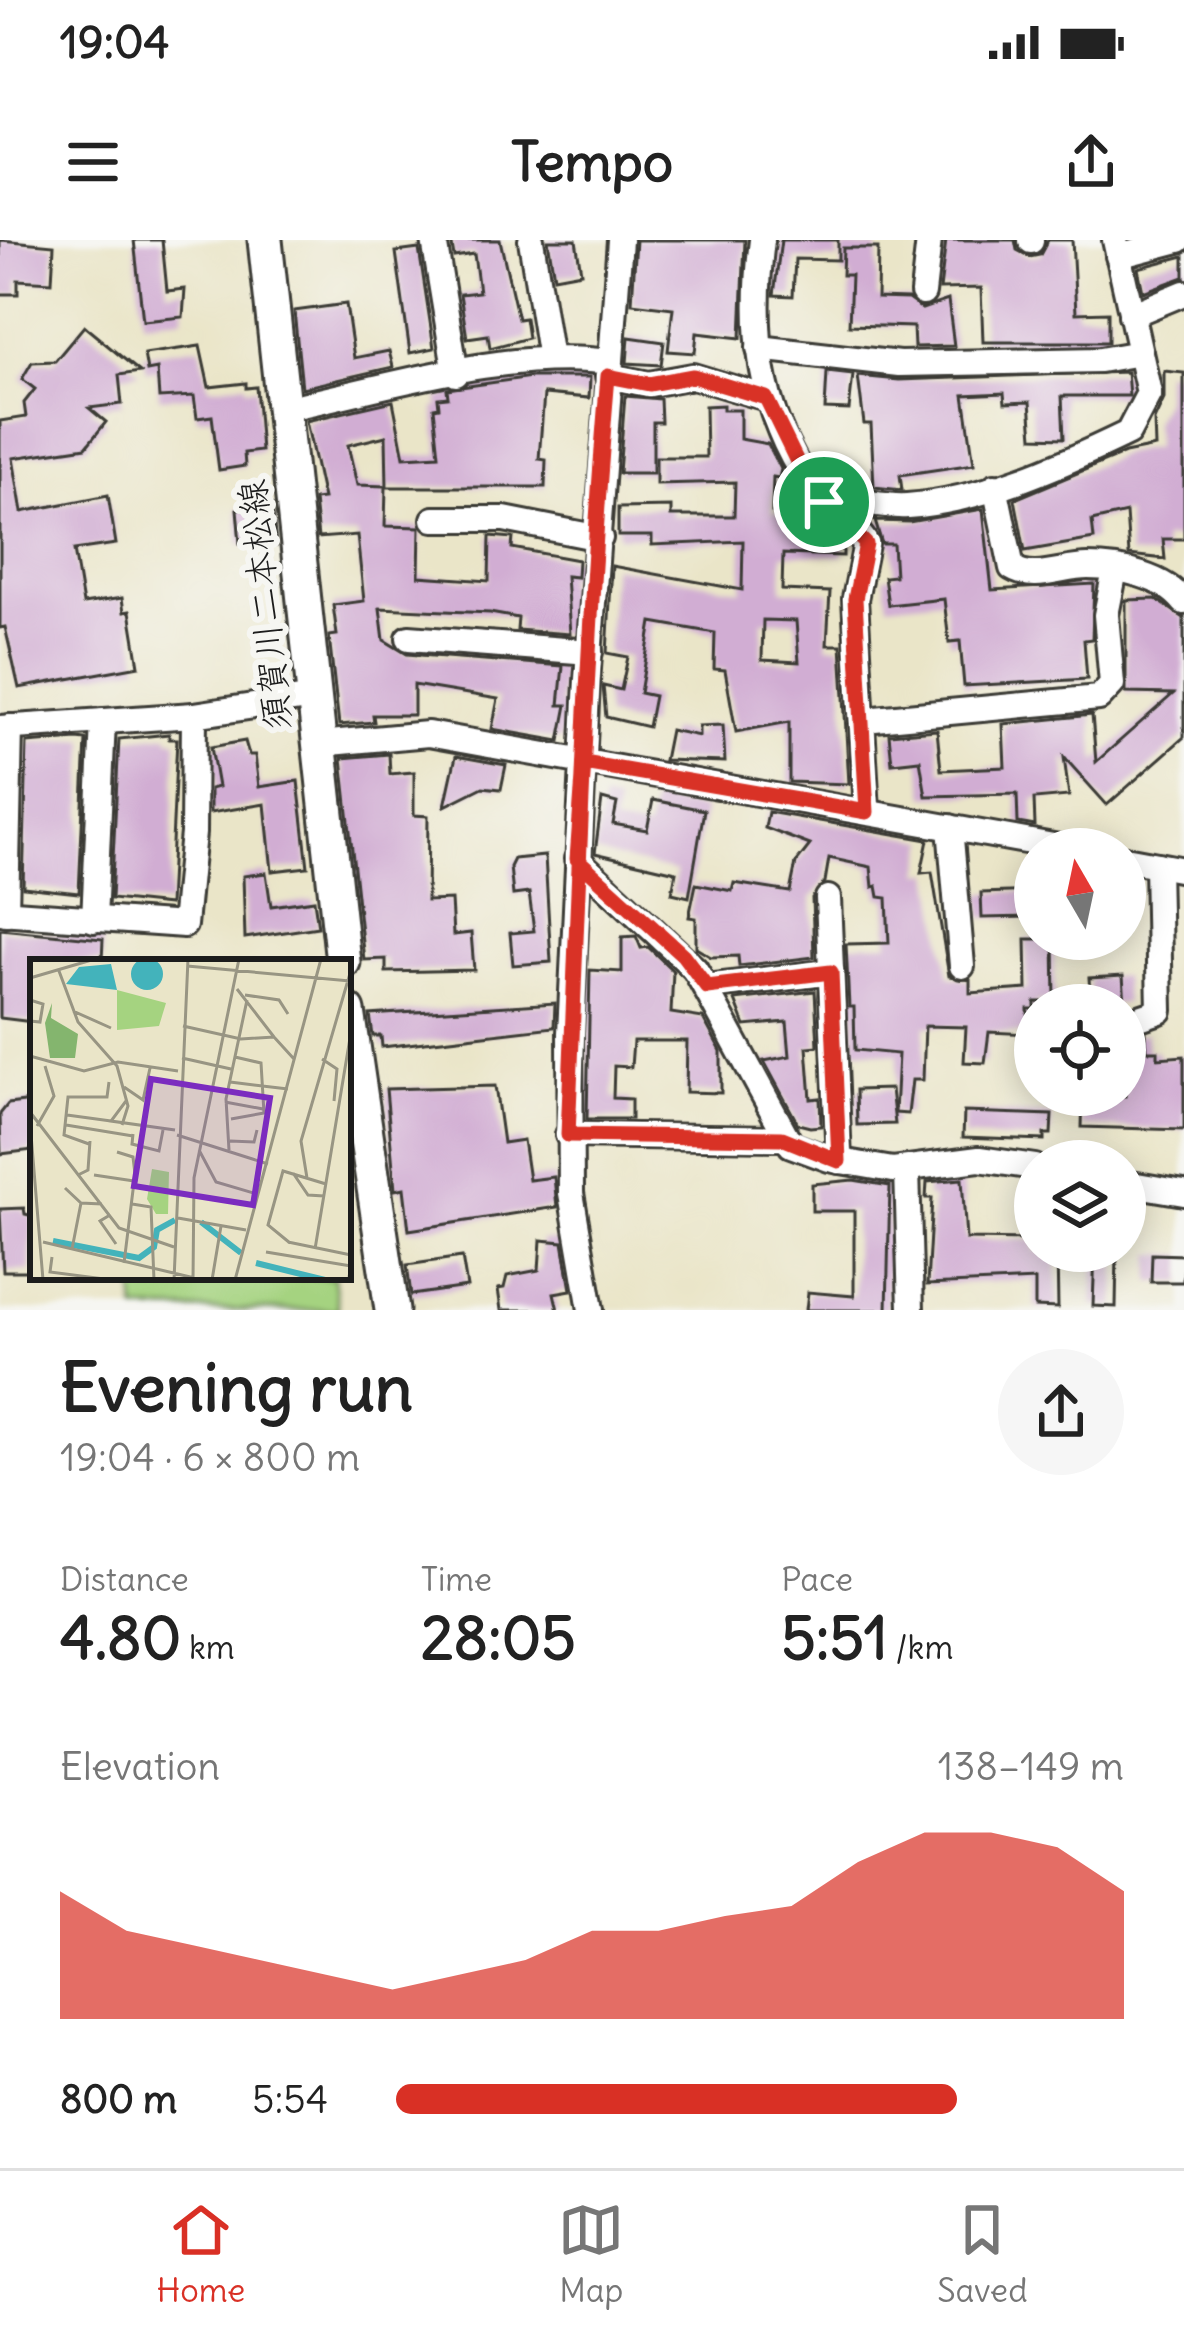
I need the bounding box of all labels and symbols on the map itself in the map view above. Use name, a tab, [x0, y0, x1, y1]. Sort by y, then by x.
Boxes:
pin	[773, 451, 875, 553]
street label: 須賀川二本松線	[229, 477, 301, 733]
north arrow	[1014, 828, 1146, 960]
inset map	[30, 959, 351, 1280]

